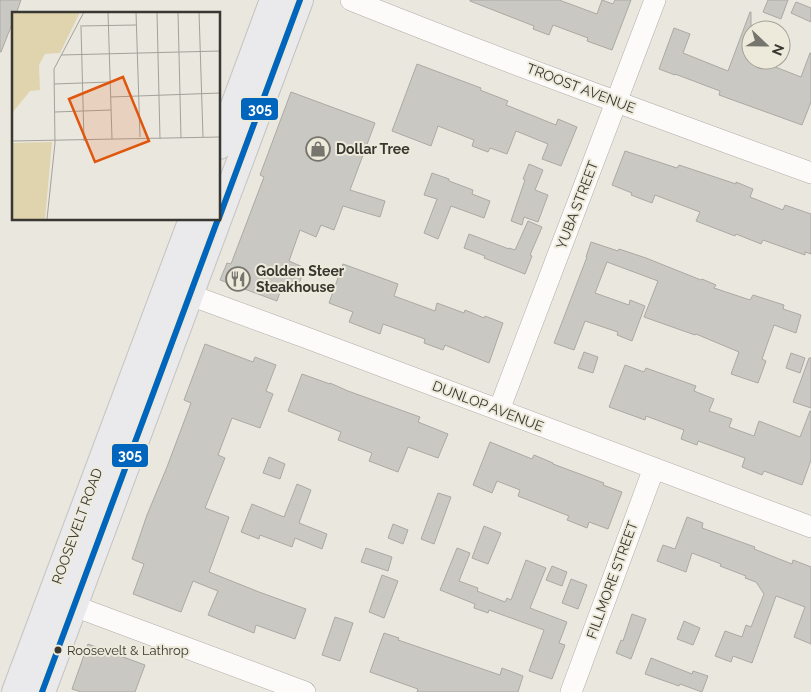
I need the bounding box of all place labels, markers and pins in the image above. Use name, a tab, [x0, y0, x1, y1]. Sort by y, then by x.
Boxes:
shop icon: Dollar Tree	[305, 136, 331, 162]
place label: Dollar Tree	[336, 141, 410, 157]
place label: Golden Steer Steakhouse	[256, 263, 345, 295]
restaurant icon: Golden Steer Steakhouse	[225, 266, 251, 292]
place label: Roosevelt & Lathrop	[67, 643, 189, 658]
marker: Roosevelt & Lathrop	[53, 645, 63, 655]

